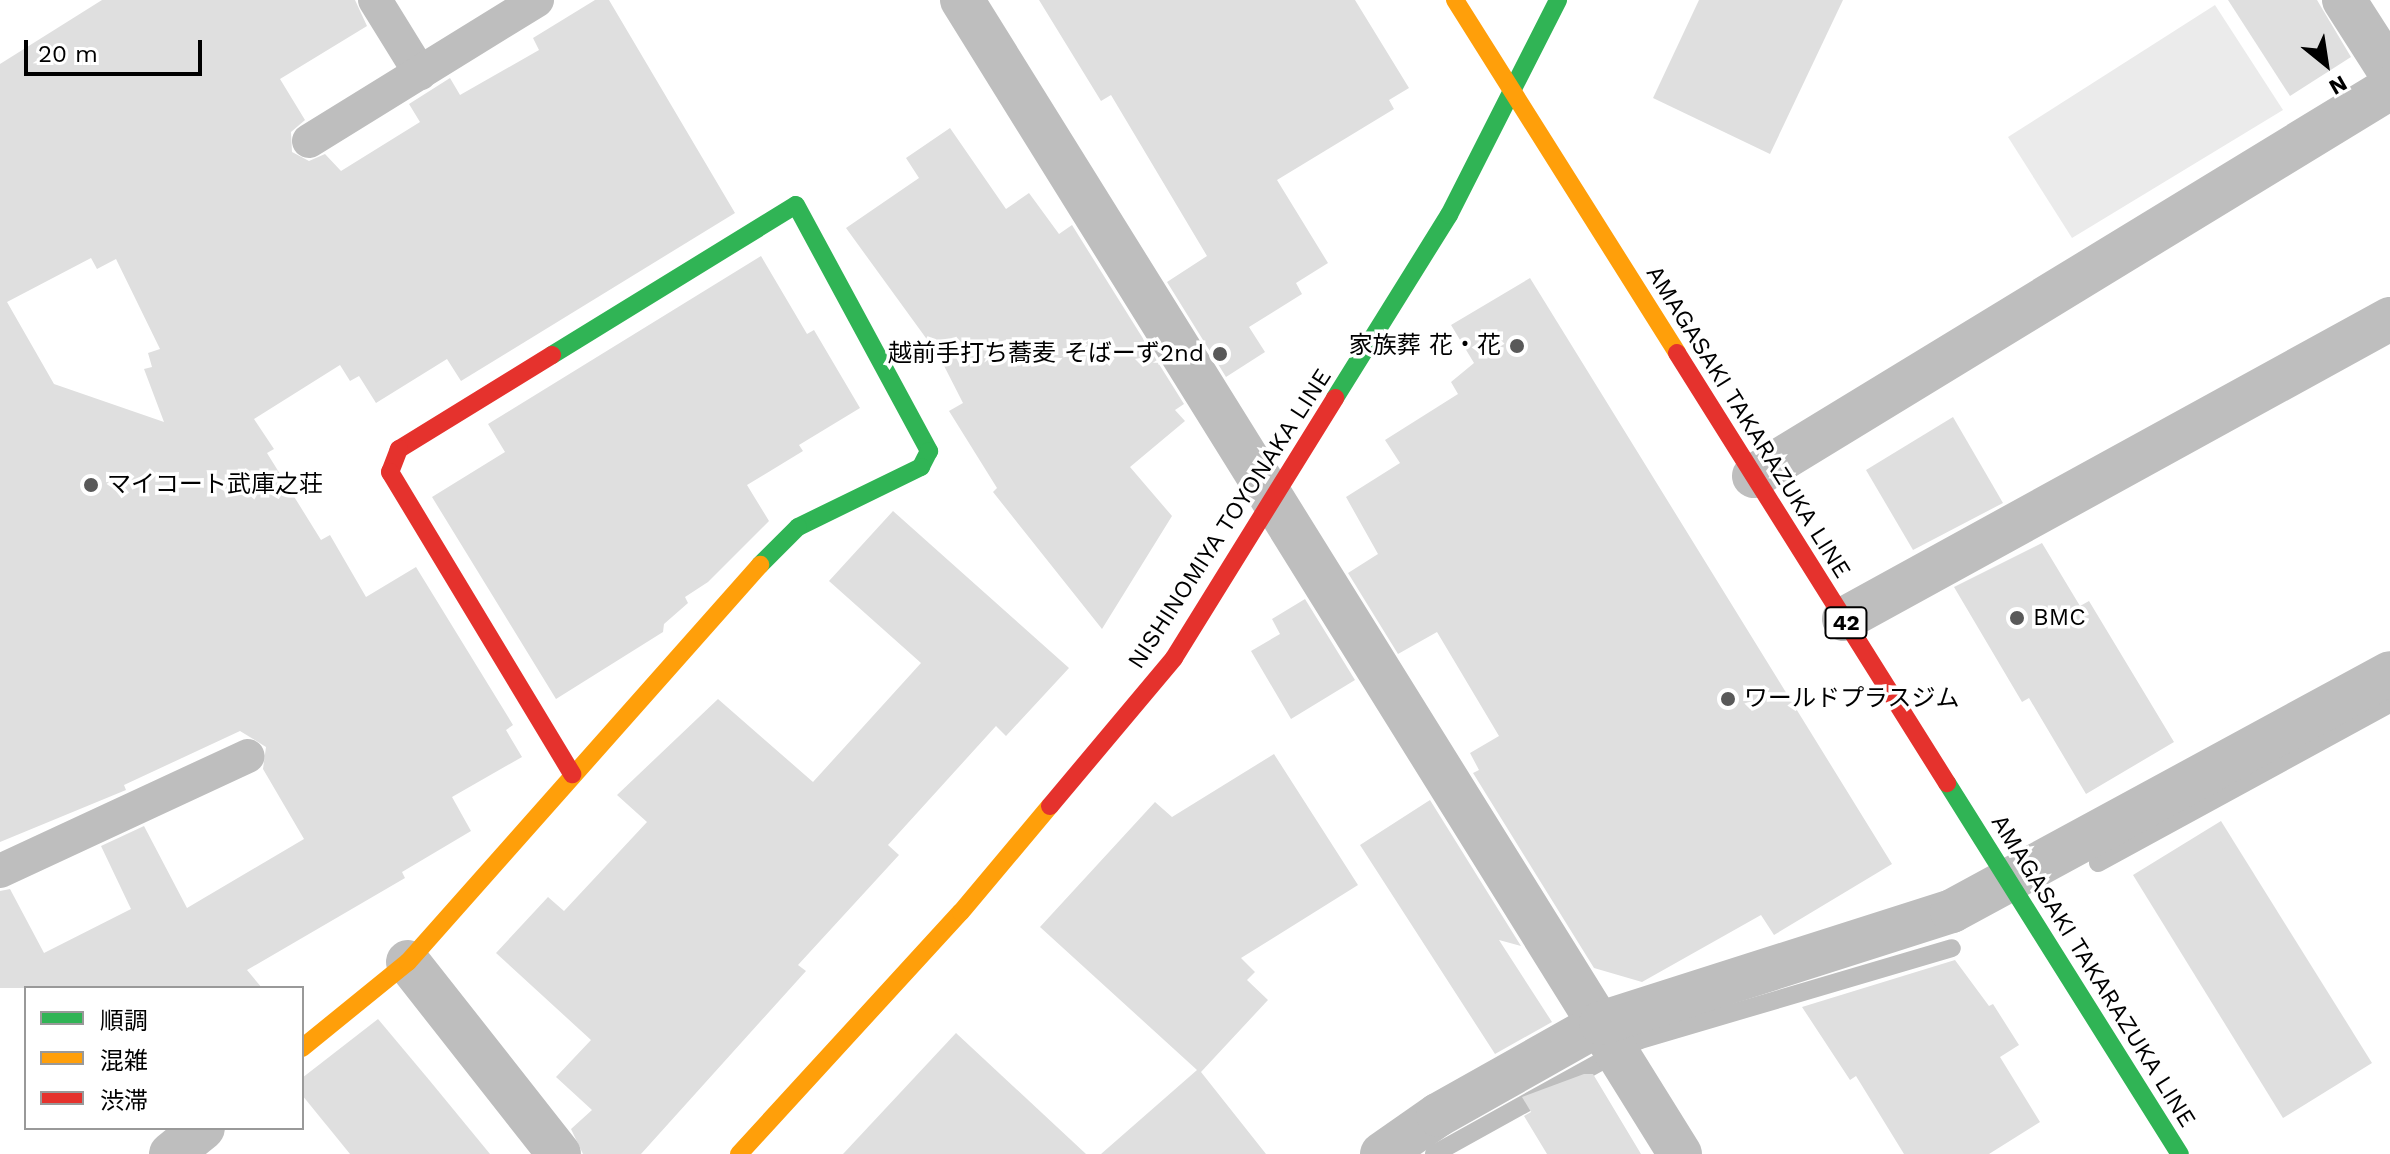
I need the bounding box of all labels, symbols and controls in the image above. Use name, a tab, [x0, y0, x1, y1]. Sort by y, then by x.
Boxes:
scale bar	[28, 24, 206, 74]
north arrow	[2286, 24, 2366, 104]
text: 20 m	[38, 40, 98, 68]
text: N	[2325, 70, 2352, 100]
street label: AMAGASAKI TAKARAZUKA LINE	[1639, 260, 1857, 584]
place label: 家族葬 花・花	[1349, 332, 1501, 360]
marker: 家族葬 花・花	[1508, 337, 1526, 355]
place label: 越前手打ち蕎麦 そばーず2nd	[888, 340, 1204, 368]
marker: 越前手打ち蕎麦 そばーず2nd	[1211, 345, 1229, 363]
street label: NISHINOMIYA TOYONAKA LINE	[1121, 363, 1339, 675]
place label: マイコート武庫之荘	[107, 471, 323, 499]
marker: マイコート武庫之荘	[82, 476, 100, 494]
place label: BMC	[2033, 604, 2086, 632]
road number: 42	[1824, 605, 1868, 641]
marker: BMC	[2008, 609, 2026, 627]
place label: ワールドプラスジム	[1744, 685, 1960, 713]
marker: ワールドプラスジム	[1719, 690, 1737, 708]
street label: AMAGASAKI TAKARAZUKA LINE	[1984, 809, 2202, 1133]
legend	[24, 986, 304, 1130]
text: 順調	[100, 1007, 148, 1035]
text: 混雑	[100, 1047, 148, 1075]
text: 渋滞	[100, 1087, 148, 1115]

